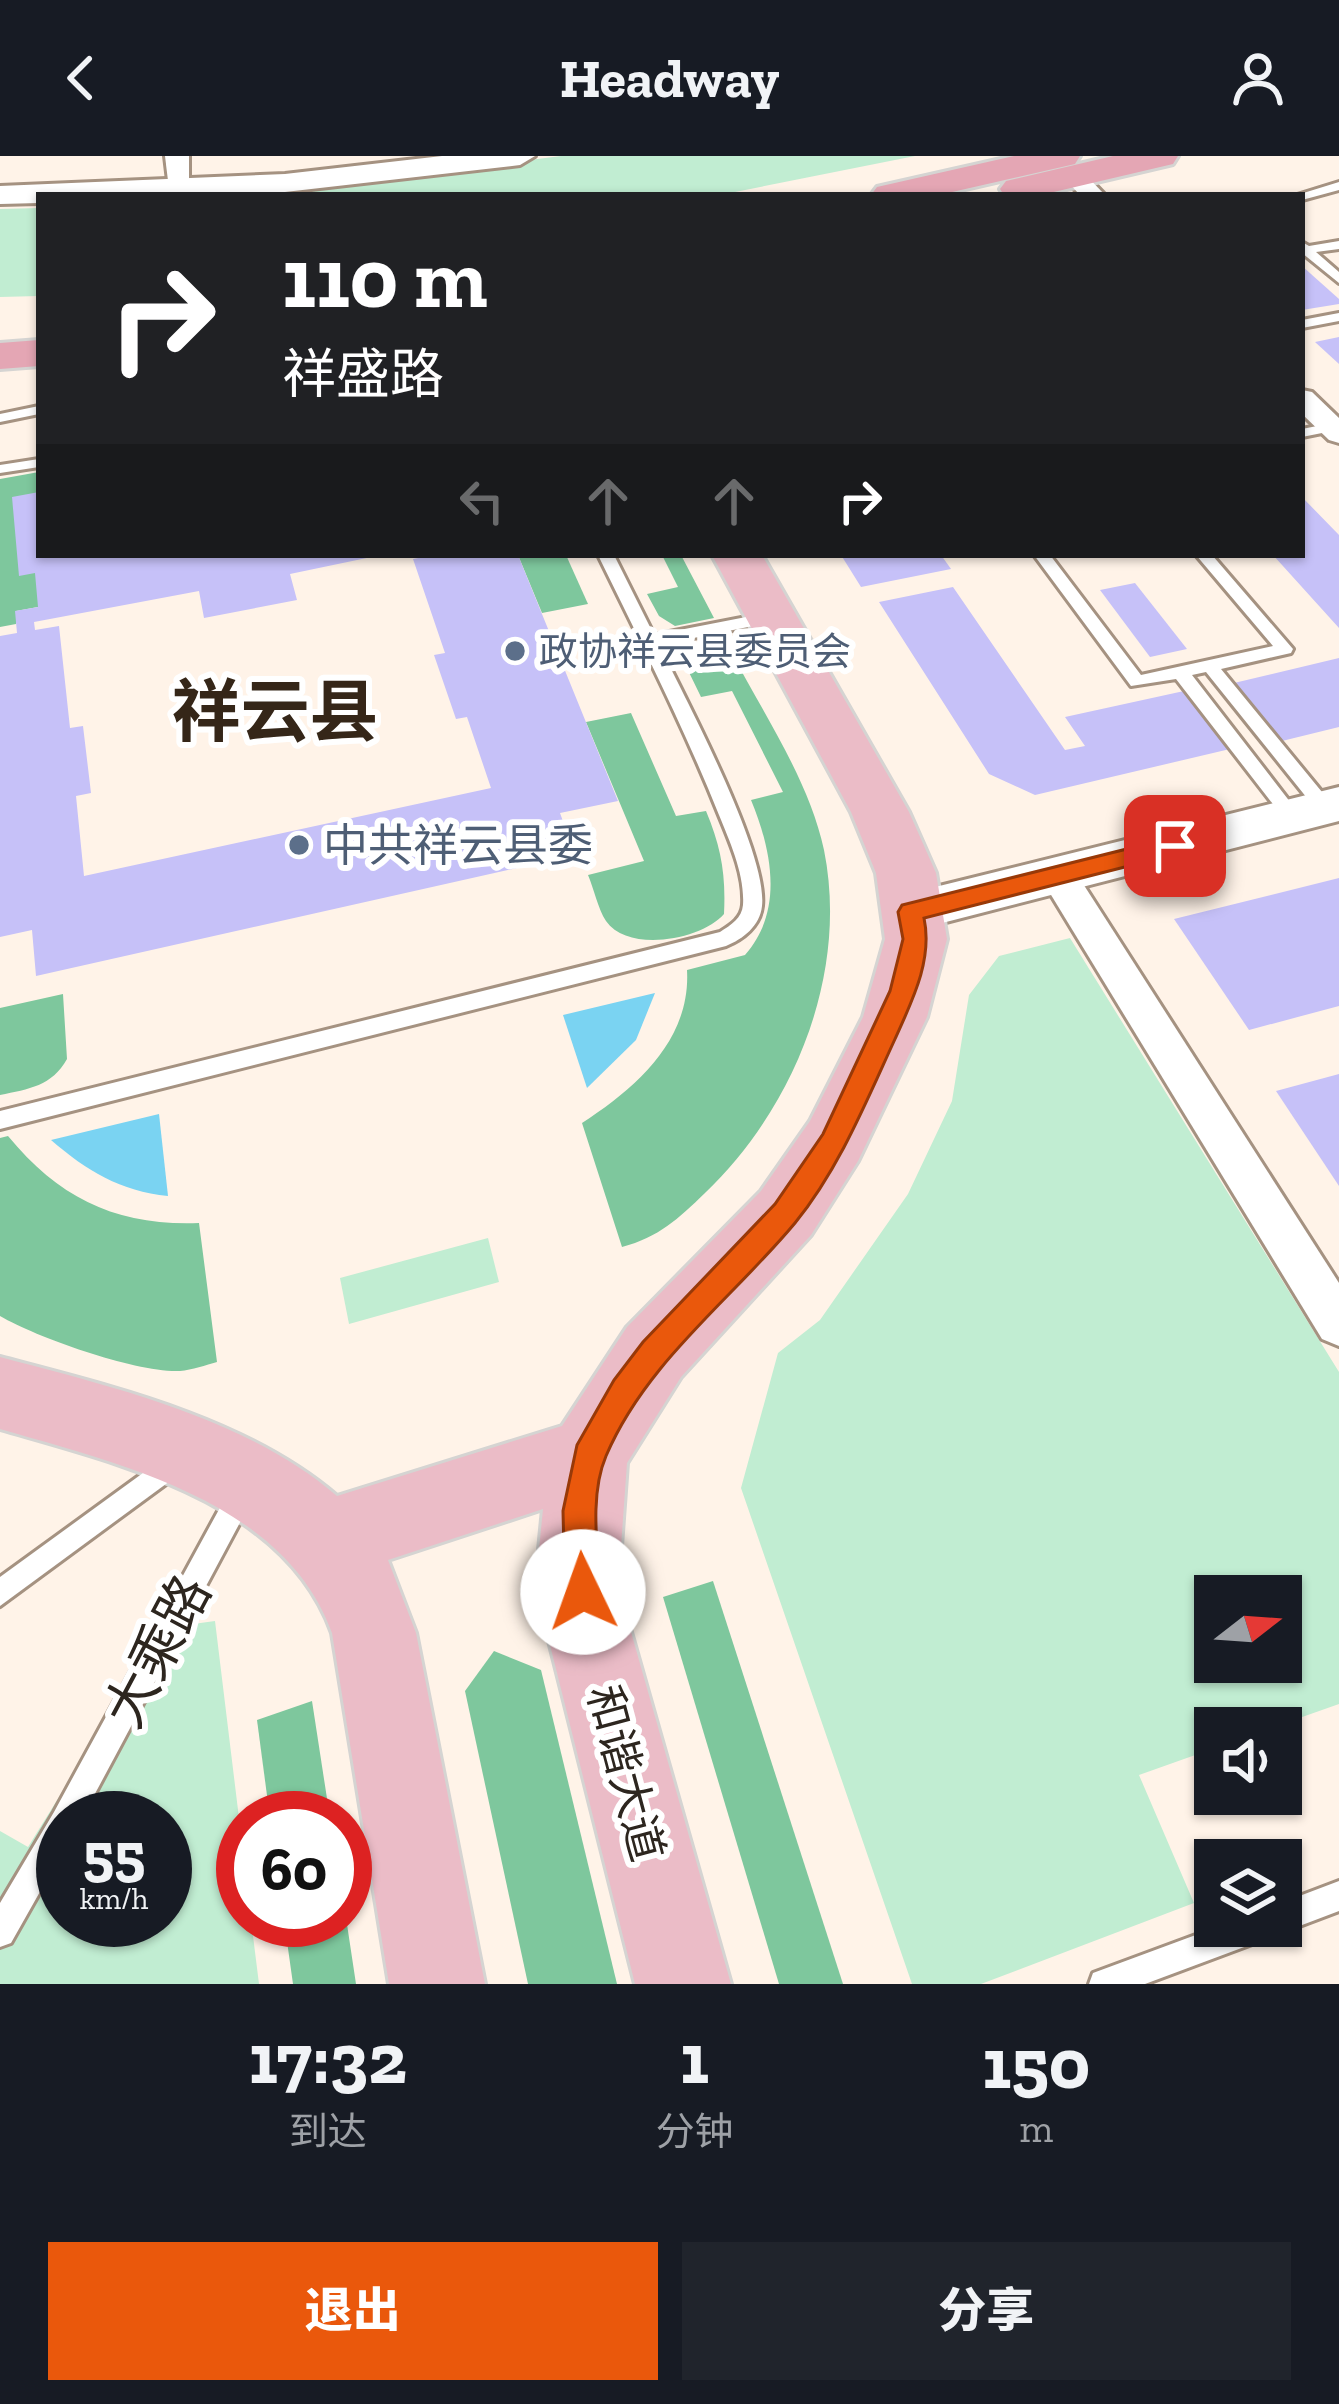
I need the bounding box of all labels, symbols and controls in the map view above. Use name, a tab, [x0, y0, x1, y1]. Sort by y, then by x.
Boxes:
icon: back	[48, 45, 114, 111]
icon: person	[1225, 45, 1291, 111]
text: Headway	[560, 46, 779, 111]
text: 110 m	[282, 228, 488, 329]
icon: right	[84, 240, 240, 396]
text: 祥盛路	[282, 342, 444, 407]
icon: left	[449, 468, 515, 534]
icon: ahead	[575, 468, 641, 534]
icon: ahead	[701, 468, 767, 534]
icon: right	[827, 468, 893, 534]
place label: 政协祥云县委员会	[539, 628, 851, 675]
marker: 政协祥云县委员会	[502, 638, 528, 664]
district label: 祥云县	[172, 671, 379, 754]
pin	[1124, 795, 1226, 897]
icon: arrive	[1142, 813, 1208, 879]
place label: 中共祥云县委	[323, 819, 593, 873]
marker: 中共祥云县委	[286, 832, 312, 858]
position arrow	[520, 1529, 646, 1655]
street label: 大乘路	[91, 1564, 224, 1738]
north arrow	[1194, 1575, 1302, 1683]
map controls	[1194, 1575, 1302, 1947]
street label: 和谐大道	[576, 1679, 674, 1867]
button: sound	[1194, 1707, 1302, 1815]
speed limit sign: 60	[216, 1791, 372, 1947]
text: 55	[83, 1818, 145, 1890]
button: layers	[1194, 1839, 1302, 1947]
text: km/h	[80, 1881, 148, 1917]
text: 17:32	[249, 2015, 407, 2101]
text: 1	[680, 2015, 709, 2101]
text: 150	[982, 2020, 1090, 2106]
text: m	[1019, 2105, 1053, 2152]
text: 到达	[289, 2108, 367, 2155]
text: 分钟	[656, 2108, 734, 2155]
button: 退出	[48, 2242, 658, 2380]
button: 分享	[682, 2242, 1291, 2380]

